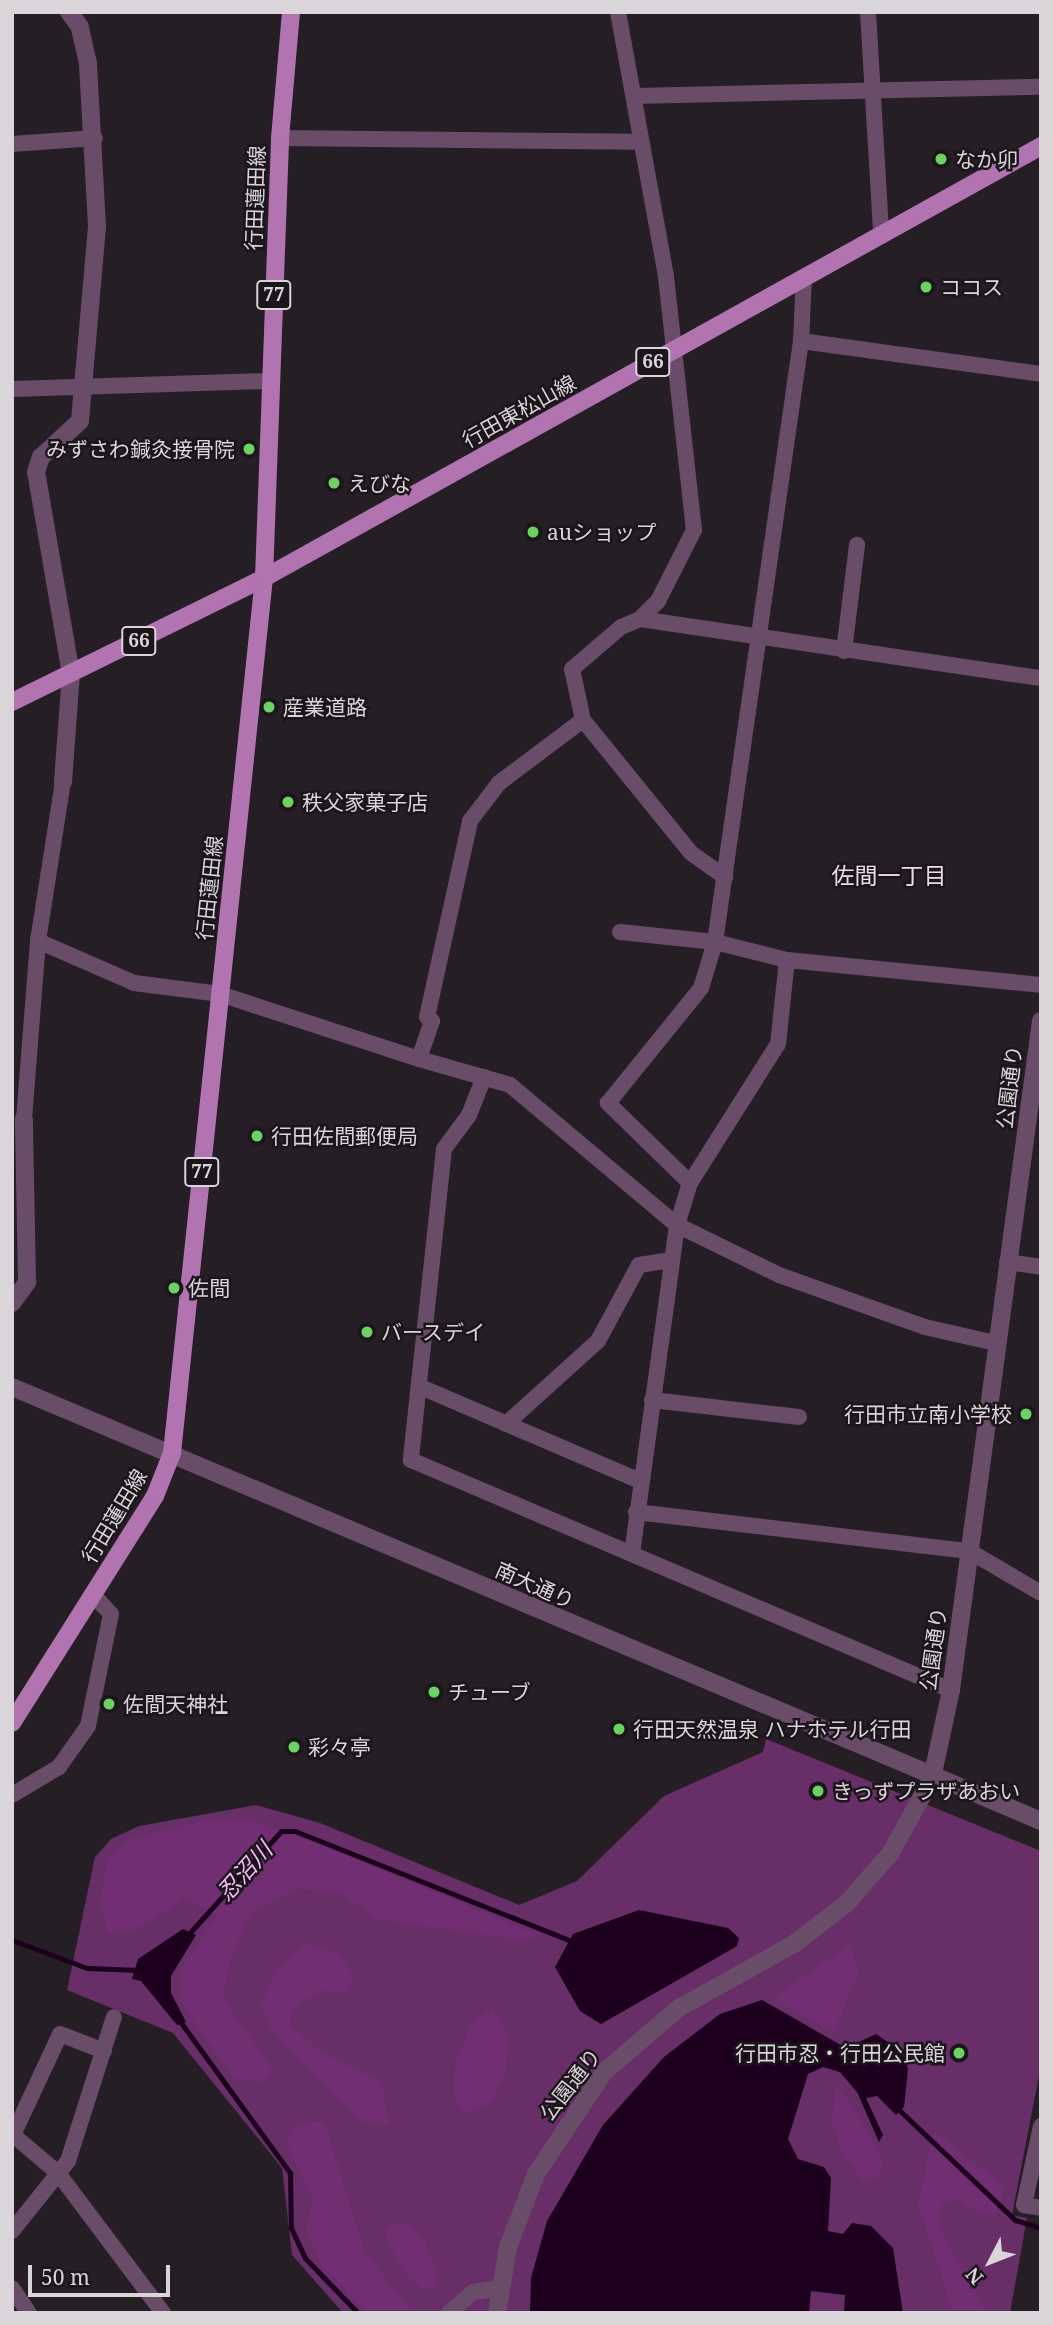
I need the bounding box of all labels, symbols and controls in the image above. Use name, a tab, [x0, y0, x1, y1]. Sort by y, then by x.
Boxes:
street label: 行田蓮田線	[241, 145, 269, 251]
place label: なか卯	[955, 146, 1018, 172]
marker: なか卯	[933, 151, 949, 167]
place label: ココス	[940, 274, 1003, 300]
marker: ココス	[918, 279, 934, 295]
road number: 77	[255, 280, 293, 310]
road number: 66	[634, 346, 672, 378]
street label: 行田東松山線	[458, 369, 580, 453]
place label: みずさわ鍼灸接骨院	[46, 436, 235, 462]
marker: みずさわ鍼灸接骨院	[241, 441, 257, 457]
place label: えびな	[348, 470, 411, 496]
marker: えびな	[326, 475, 342, 491]
place label: auショップ	[547, 519, 656, 545]
marker: auショップ	[525, 524, 541, 540]
road number: 66	[120, 626, 158, 656]
place label: 産業道路	[283, 694, 367, 720]
marker: 産業道路	[261, 699, 277, 715]
place label: 秩父家菓子店	[302, 789, 428, 815]
marker: 秩父家菓子店	[280, 794, 296, 810]
street label: 行田蓮田線	[191, 834, 227, 942]
district label: 佐間一丁目	[832, 861, 946, 889]
street label: 公園通り	[991, 1044, 1027, 1130]
place label: 行田佐間郵便局	[271, 1123, 418, 1149]
marker: 行田佐間郵便局	[249, 1128, 265, 1144]
road number: 77	[183, 1156, 221, 1188]
place label: 佐間	[188, 1275, 230, 1301]
marker: 佐間	[166, 1280, 182, 1296]
place label: バースデイ	[381, 1319, 486, 1345]
marker: バースデイ	[359, 1324, 375, 1340]
place label: 行田市立南小学校	[844, 1401, 1012, 1427]
marker: 行田市立南小学校	[1018, 1406, 1034, 1422]
street label: 行田蓮田線	[76, 1465, 152, 1567]
street label: 南大通り	[492, 1556, 578, 1614]
street label: 公園通り	[915, 1606, 951, 1692]
place label: チューブ	[448, 1679, 532, 1705]
marker: チューブ	[426, 1684, 442, 1700]
place label: 佐間天神社	[123, 1691, 228, 1717]
marker: 佐間天神社	[101, 1696, 117, 1712]
place label: 行田天然温泉 ハナホテル行田	[633, 1716, 911, 1742]
marker: 行田天然温泉 ハナホテル行田	[611, 1721, 627, 1737]
place label: 彩々亭	[308, 1734, 371, 1760]
marker: 彩々亭	[286, 1739, 302, 1755]
place label: きっずプラザあおい	[832, 1778, 1021, 1804]
marker: きっずプラザあおい	[810, 1783, 826, 1799]
water label: 忍沼川	[211, 1836, 277, 1906]
place label: 行田市忍・行田公民館	[735, 2040, 945, 2066]
street label: 公園通り	[534, 2043, 606, 2125]
marker: 行田市忍・行田公民館	[951, 2045, 967, 2061]
north arrow	[955, 2227, 1025, 2297]
scale bar	[32, 2252, 173, 2296]
text: N	[960, 2262, 989, 2290]
text: 50 m	[41, 2263, 90, 2291]

